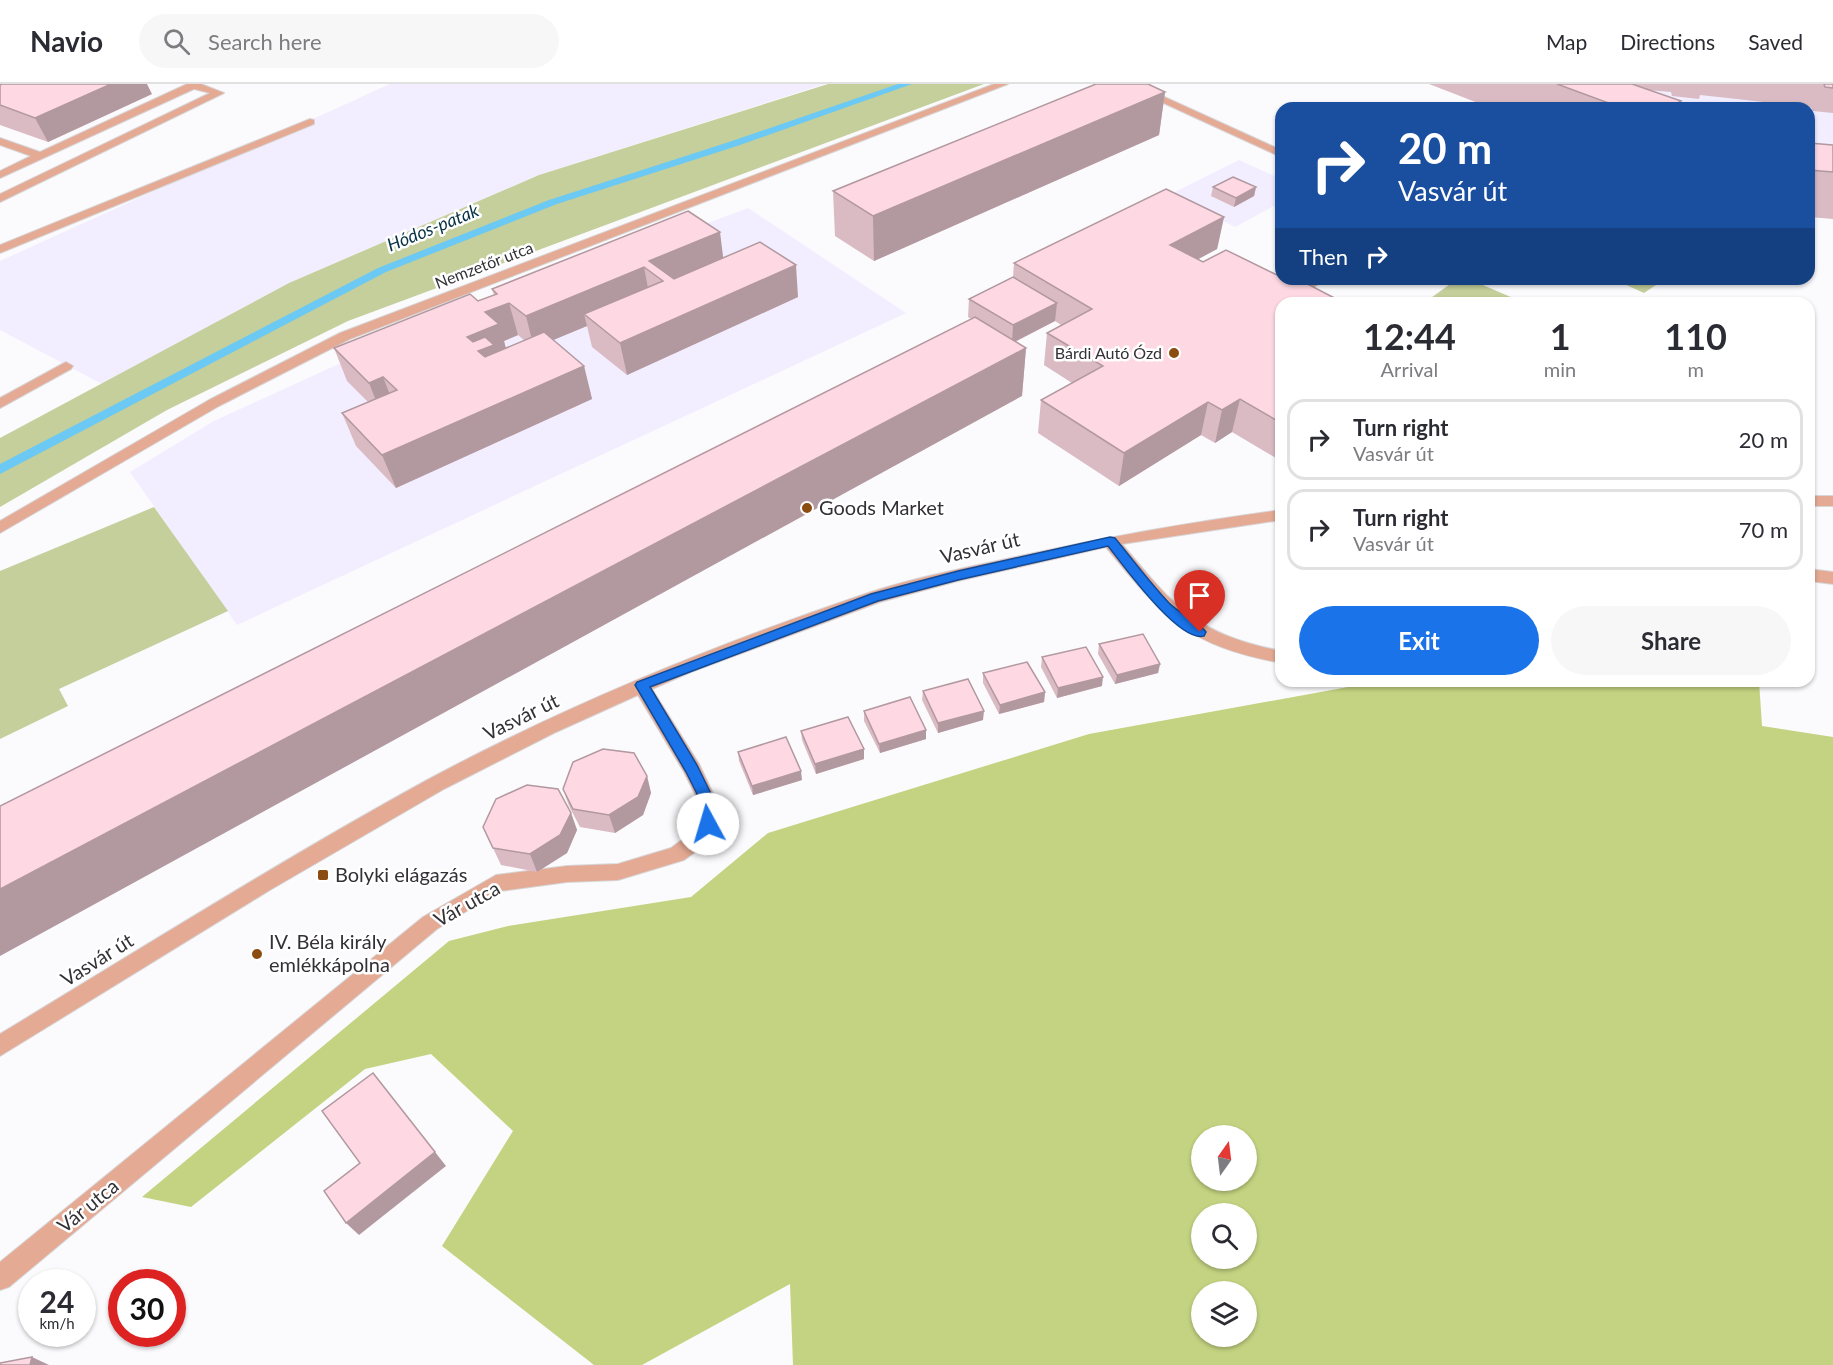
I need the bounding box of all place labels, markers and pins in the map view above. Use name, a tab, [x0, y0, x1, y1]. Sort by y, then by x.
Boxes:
place label: Bárdi Autó Ózd	[1055, 343, 1162, 362]
marker: Bárdi Autó Ózd	[1167, 346, 1181, 360]
place label: Goods Market	[819, 495, 944, 519]
marker: Goods Market	[800, 501, 814, 515]
pin	[1174, 570, 1225, 632]
place label: Bolyki elágazás	[335, 862, 467, 886]
marker: Bolyki elágazás	[316, 868, 330, 882]
place label: IV. Béla király emlékkápolna	[269, 929, 390, 976]
marker: IV. Béla király emlékkápolna	[250, 947, 264, 961]

